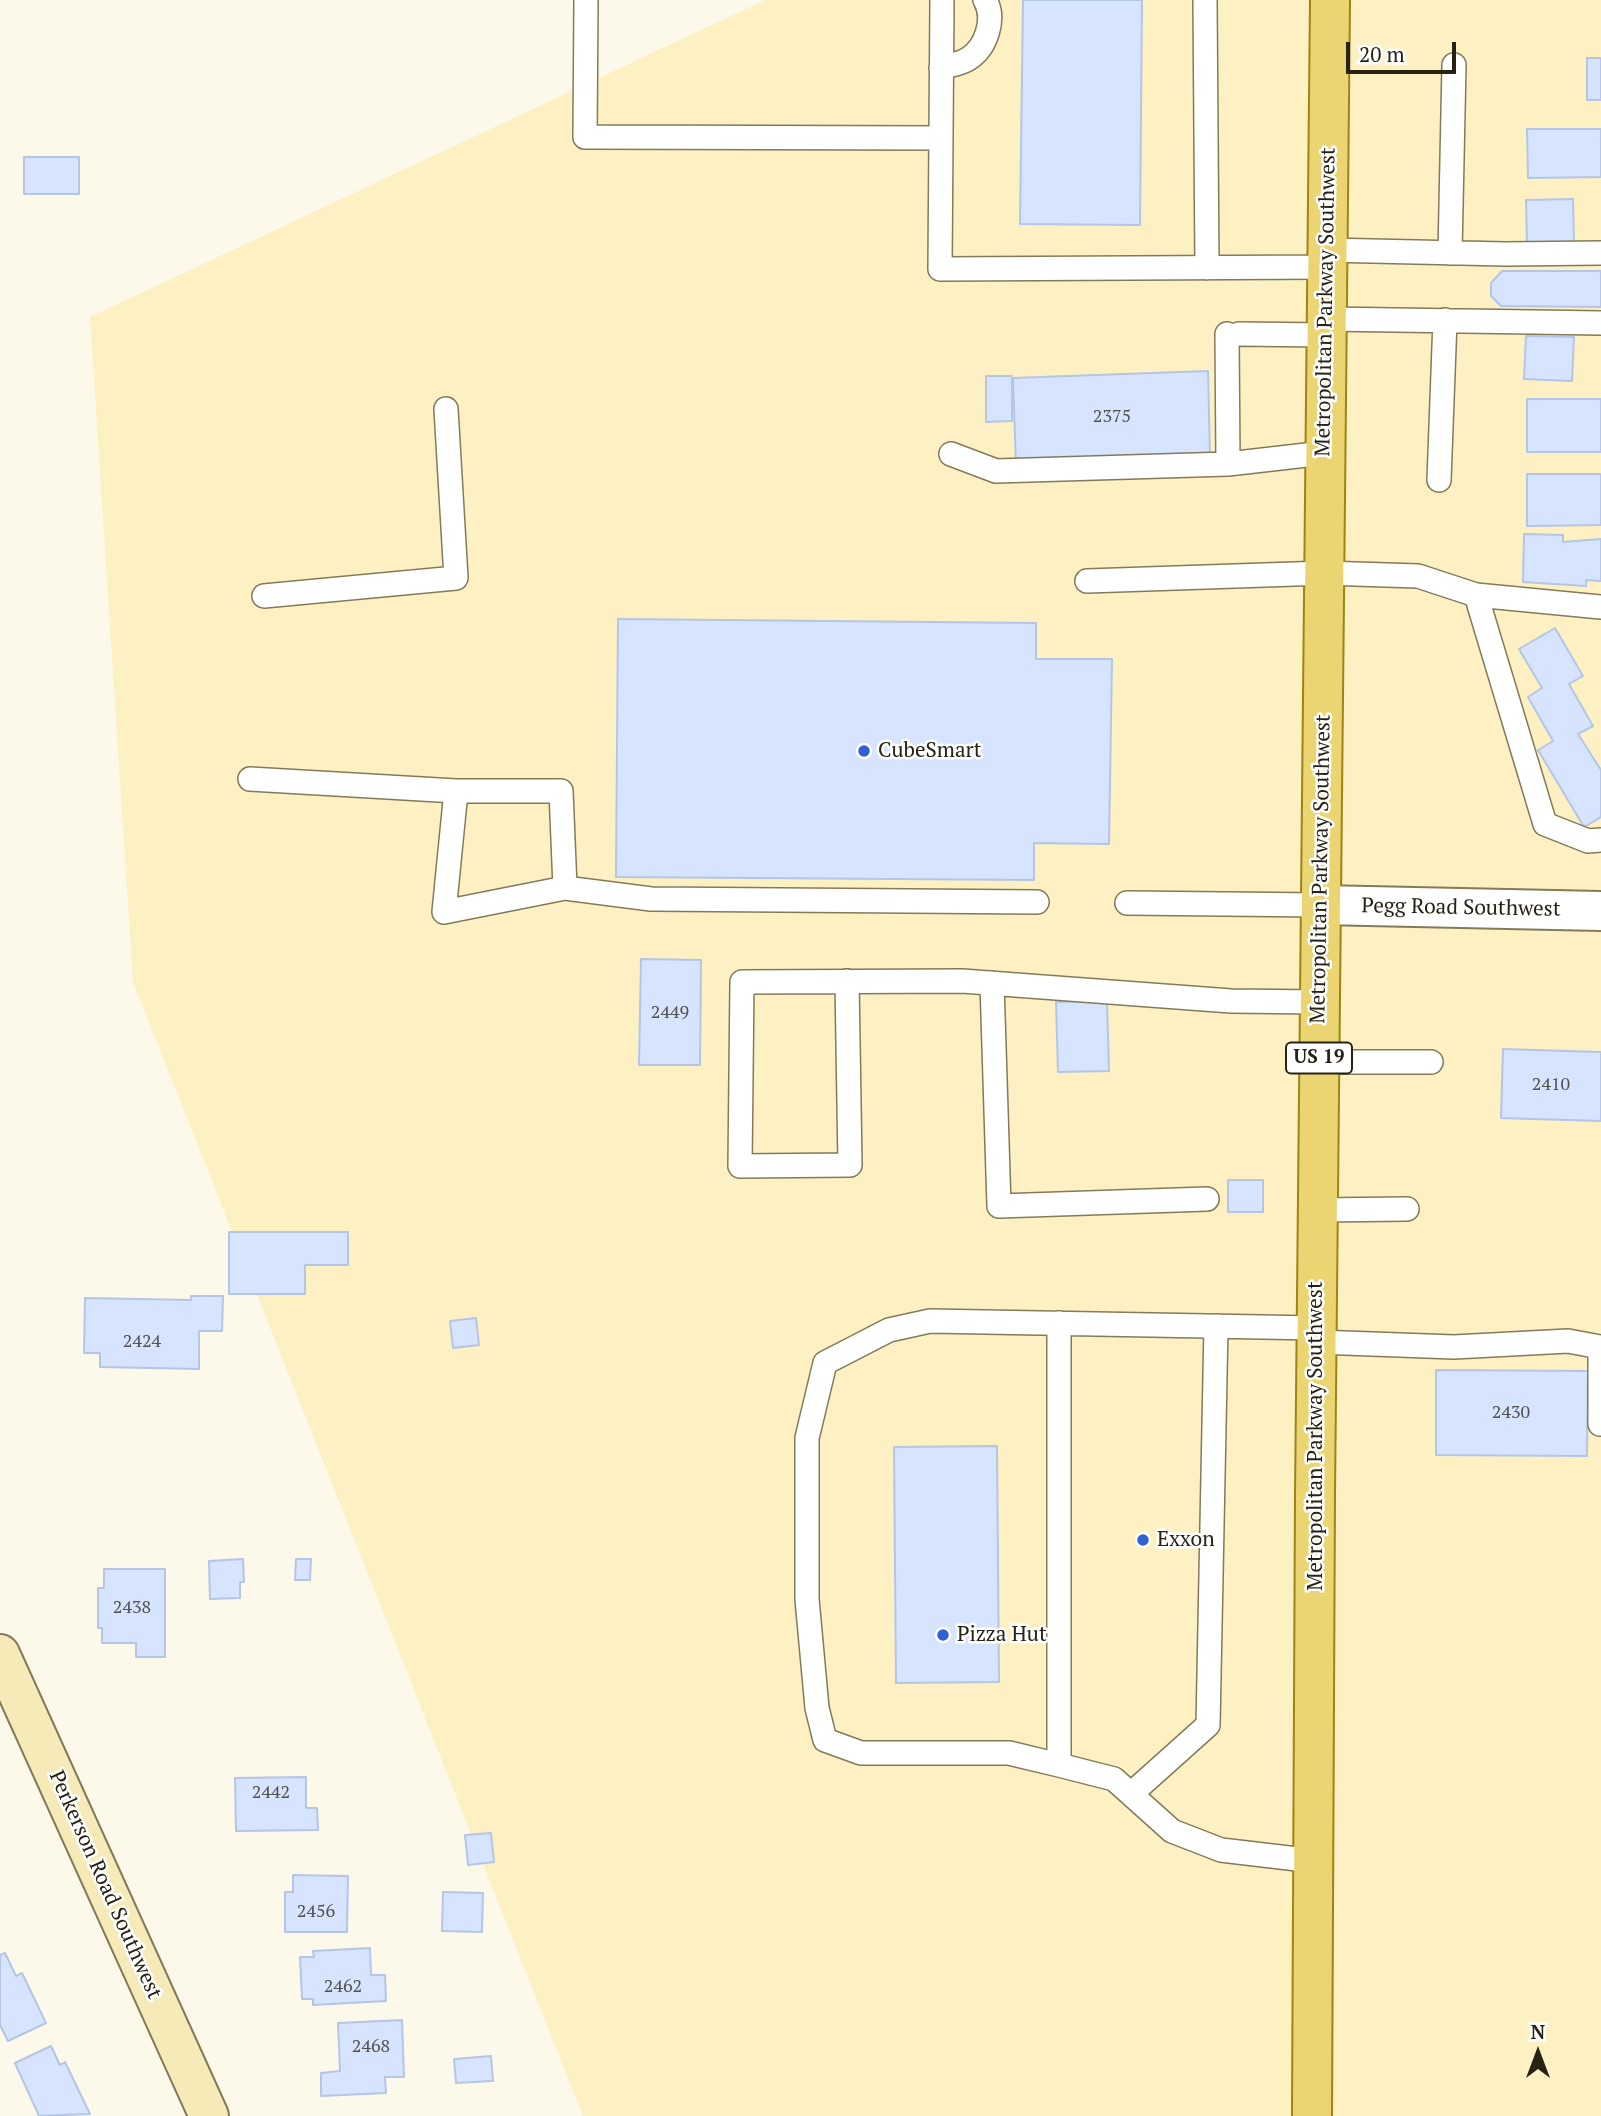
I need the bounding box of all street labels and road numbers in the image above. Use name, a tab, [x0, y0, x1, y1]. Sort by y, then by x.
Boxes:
street label: Metropolitan Parkway Southwest	[1311, 147, 1341, 457]
street label: Metropolitan Parkway Southwest	[1306, 714, 1336, 1024]
street label: Pegg Road Southwest	[1361, 894, 1561, 922]
road number: US 19	[1286, 1042, 1352, 1074]
street label: Metropolitan Parkway Southwest	[1303, 1281, 1329, 1591]
street label: Perkerson Road Southwest	[43, 1767, 167, 2003]

